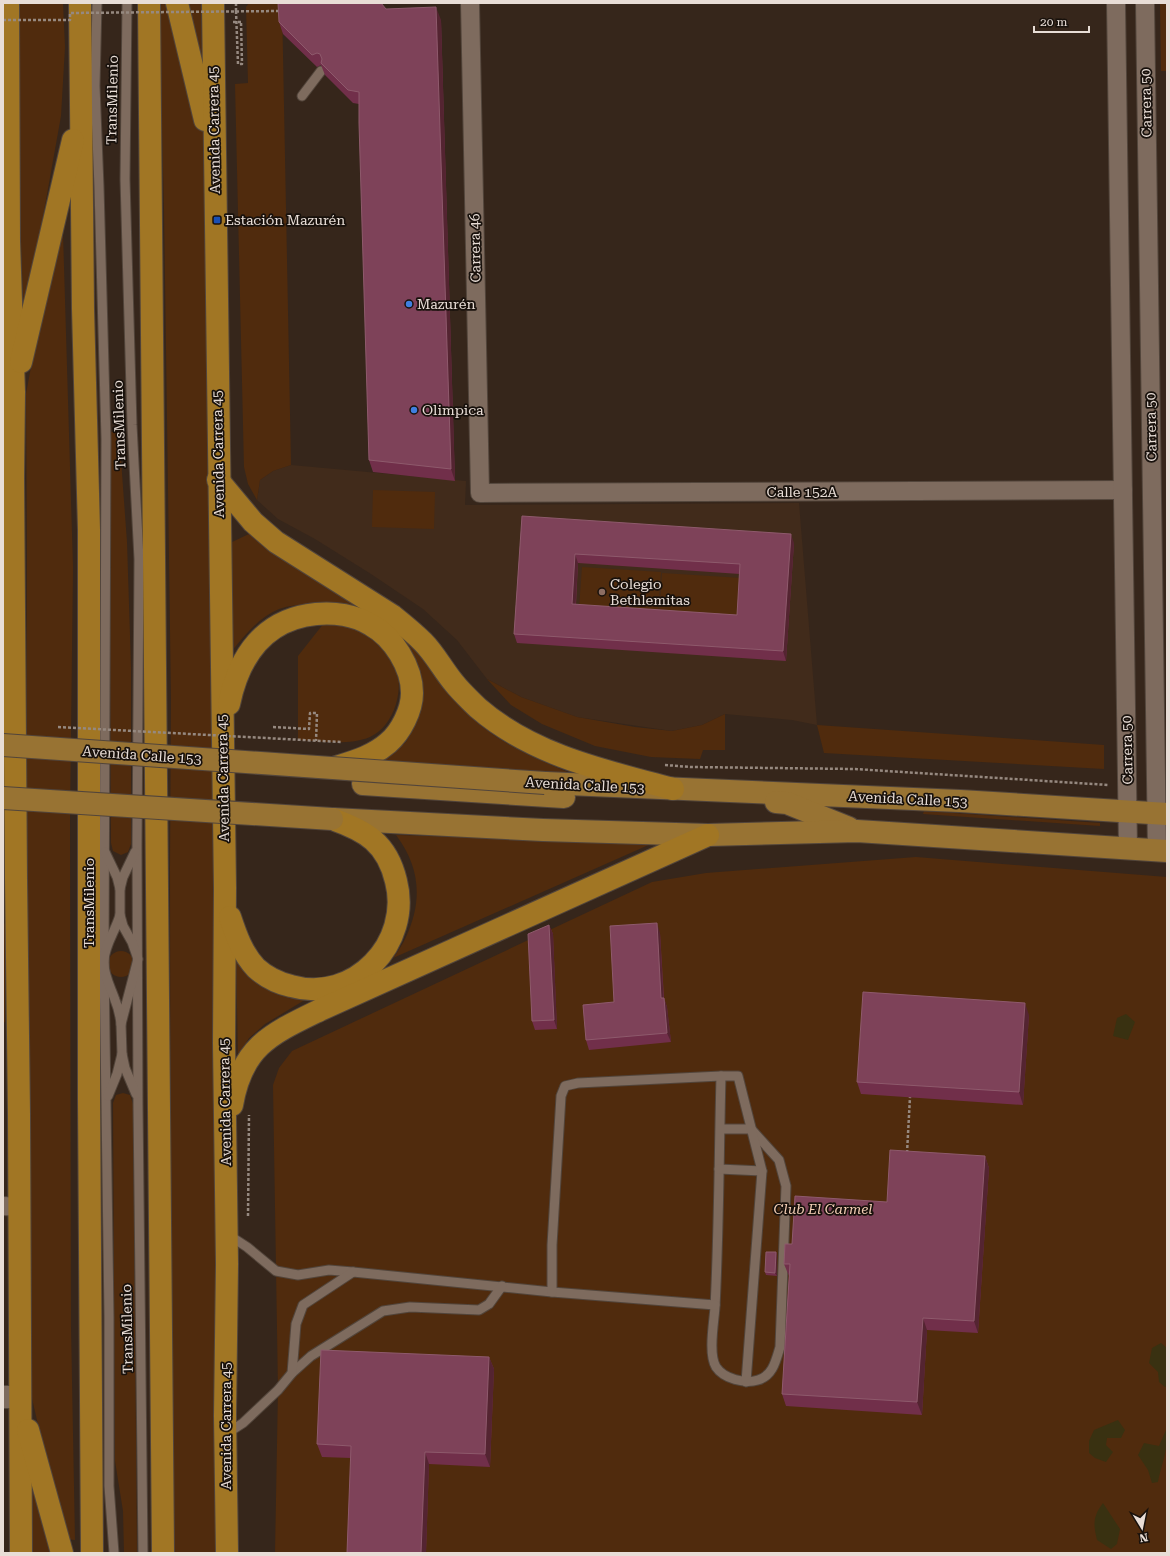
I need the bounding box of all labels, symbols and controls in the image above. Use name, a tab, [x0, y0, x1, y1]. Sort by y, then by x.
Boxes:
scale bar	[1034, 8, 1089, 34]
text: 20 m	[1040, 15, 1067, 29]
street label: TransMilenio	[103, 55, 121, 145]
street label: Avenida Carrera 45	[205, 66, 223, 194]
street label: Carrera 50	[1137, 68, 1155, 138]
place label: Estación Mazurén	[225, 212, 345, 228]
street label: Carrera 46	[466, 213, 484, 283]
marker: Estación Mazurén	[212, 215, 222, 225]
place label: Mazurén	[417, 296, 475, 312]
marker: Mazurén	[404, 299, 414, 309]
street label: TransMilenio	[109, 380, 129, 470]
street label: Avenida Carrera 45	[209, 390, 227, 518]
street label: Carrera 50	[1142, 392, 1160, 462]
place label: Olimpica	[422, 402, 484, 418]
marker: Olimpica	[409, 405, 419, 415]
street label: Calle 152A	[767, 484, 838, 500]
place label: Colegio Bethlemitas	[610, 576, 690, 608]
marker: Colegio Bethlemitas	[597, 587, 607, 597]
street label: Avenida Carrera 45	[214, 714, 232, 842]
street label: Carrera 50	[1118, 715, 1136, 785]
street label: Avenida Calle 153	[82, 743, 202, 767]
street label: Avenida Calle 153	[525, 774, 645, 796]
street label: Avenida Calle 153	[848, 788, 968, 810]
street label: TransMilenio	[81, 858, 97, 948]
street label: Avenida Carrera 45	[216, 1038, 234, 1166]
park label: Club El Carmel	[774, 1201, 872, 1217]
street label: TransMilenio	[118, 1284, 136, 1374]
street label: Avenida Carrera 45	[218, 1362, 234, 1490]
north arrow	[1122, 1508, 1162, 1548]
text: N	[1138, 1530, 1149, 1545]

